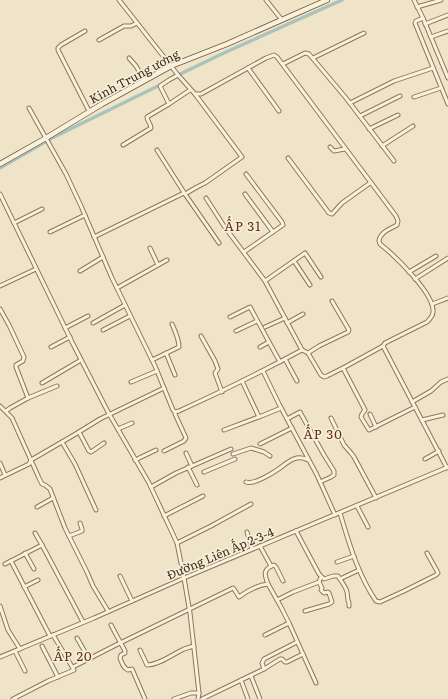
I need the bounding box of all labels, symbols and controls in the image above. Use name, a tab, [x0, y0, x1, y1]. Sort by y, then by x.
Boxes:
street label: Kinh Trung ương	[86, 44, 183, 107]
district label: ẤP 31	[224, 216, 262, 235]
district label: ẤP 30	[303, 424, 343, 443]
street label: Đường Liên Ấp 2-3-4	[164, 522, 277, 584]
district label: ẤP 20	[53, 646, 93, 665]

